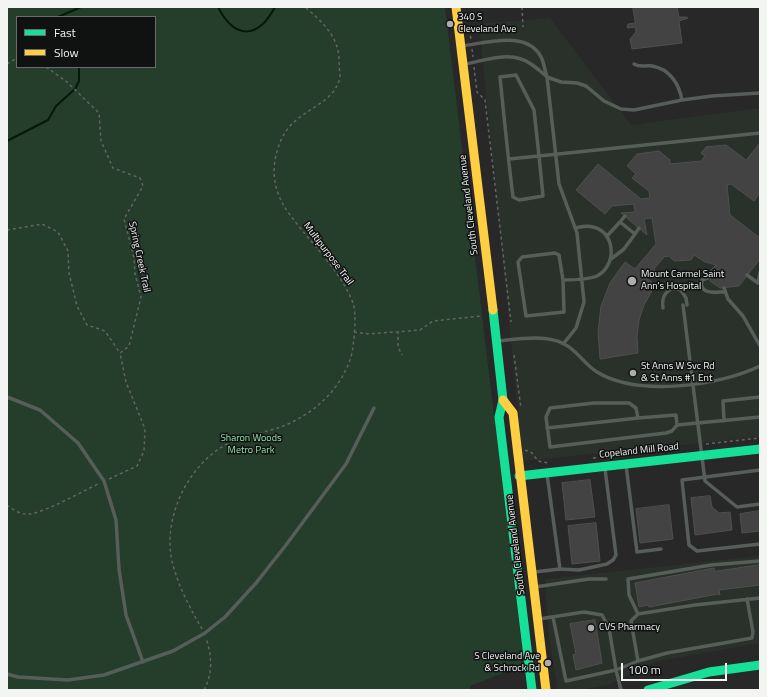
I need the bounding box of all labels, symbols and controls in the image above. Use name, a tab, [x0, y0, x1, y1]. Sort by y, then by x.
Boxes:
place label: 340 S Cleveland Ave	[458, 12, 516, 36]
legend	[16, 16, 156, 68]
marker: 340 S Cleveland Ave	[445, 19, 455, 29]
text: Fast	[54, 23, 76, 42]
text: Slow	[54, 43, 79, 62]
street label: South Cleveland Avenue	[457, 154, 481, 256]
street label: Spring Creek Trail	[126, 220, 152, 294]
street label: Multipurpose Trail	[300, 220, 356, 288]
place label: Mount Carmel Saint Ann's Hospital	[641, 269, 724, 292]
marker: Mount Carmel Saint Ann's Hospital	[626, 275, 638, 287]
place label: St Anns W Svc Rd & St Anns #1 Ent	[641, 361, 715, 384]
marker: St Anns W Svc Rd & St Anns #1 Ent	[628, 368, 638, 378]
park label: Sharon Woods Metro Park	[220, 433, 282, 456]
street label: Copeland Mill Road	[599, 441, 679, 461]
street label: South Cleveland Avenue	[504, 494, 528, 596]
place label: CVS Pharmacy	[599, 622, 660, 634]
marker: CVS Pharmacy	[586, 623, 596, 633]
place label: S Cleveland Ave & Schrock Rd	[474, 651, 540, 674]
scale bar	[623, 655, 729, 681]
marker: S Cleveland Ave & Schrock Rd	[543, 658, 553, 668]
text: 100 m	[628, 660, 661, 679]

